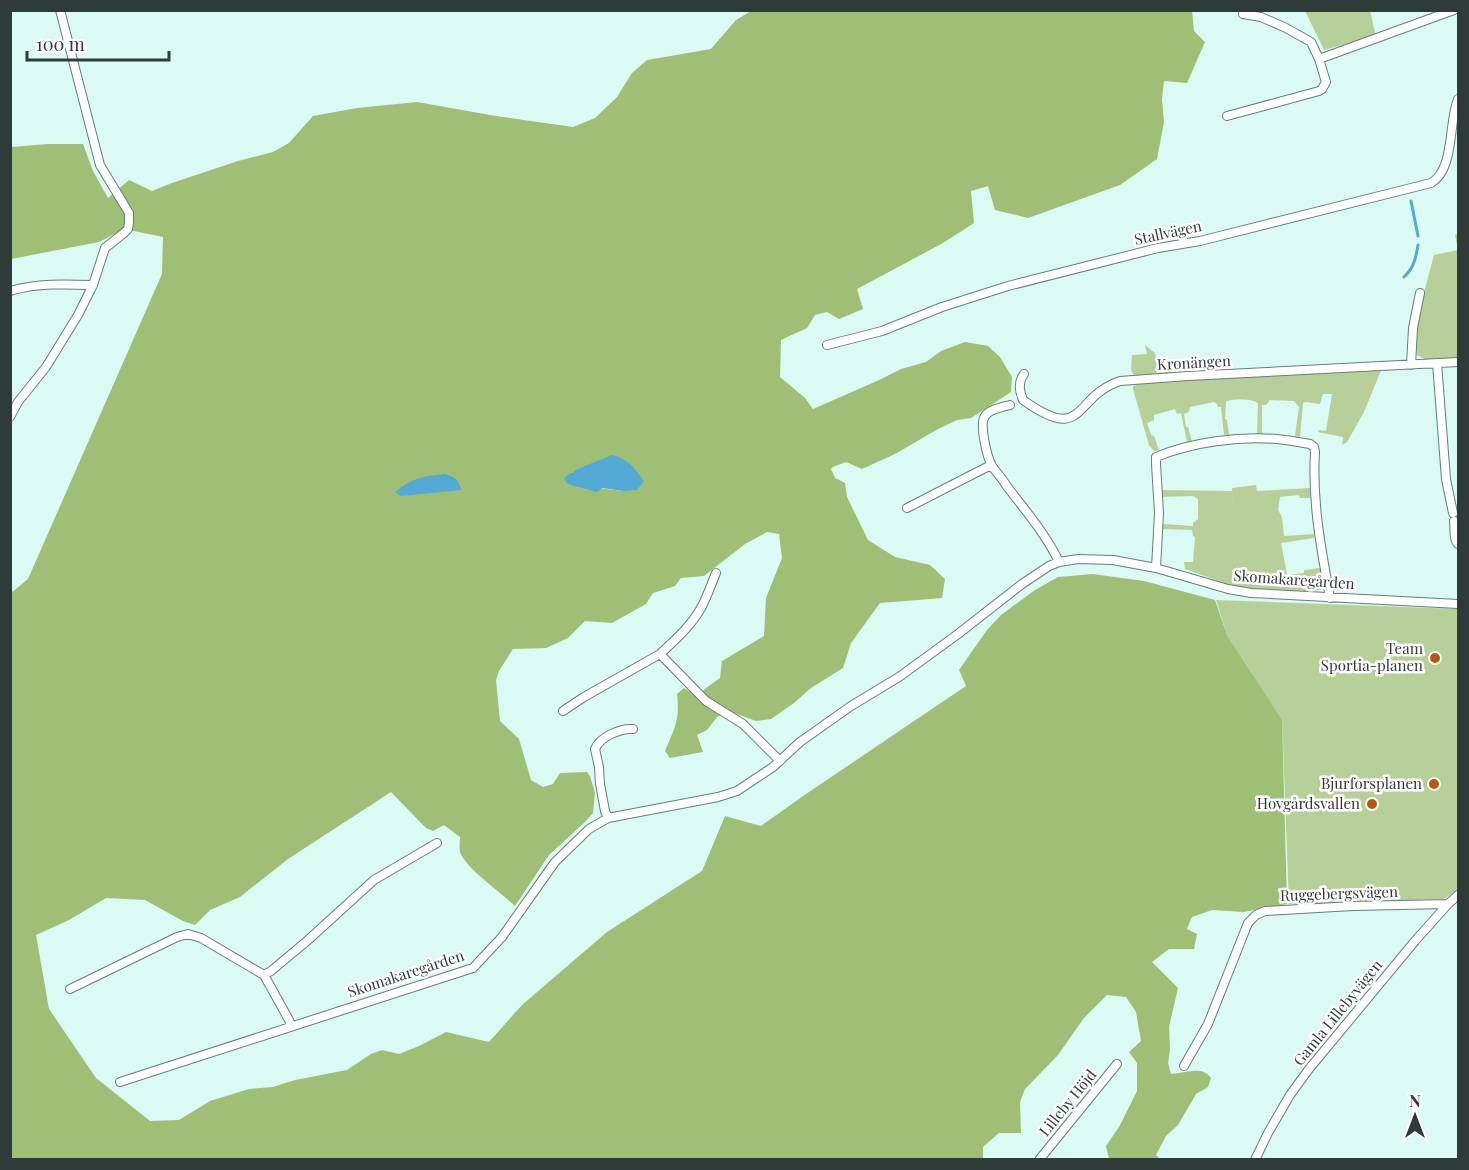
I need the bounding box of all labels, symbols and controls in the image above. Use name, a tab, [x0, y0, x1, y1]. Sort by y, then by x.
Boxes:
scale bar	[27, 24, 170, 62]
text: 100 m	[36, 32, 85, 56]
street label: Stallvägen	[1132, 215, 1203, 249]
street label: Kronängen	[1156, 350, 1231, 374]
street label: Skomakaregården	[1233, 565, 1355, 593]
place label: Team Sportia-planen	[1321, 638, 1424, 675]
marker: Team Sportia-planen	[1428, 651, 1442, 665]
place label: Bjurforsplanen	[1321, 773, 1422, 793]
marker: Bjurforsplanen	[1427, 777, 1441, 791]
place label: Hovgårdsvallen	[1257, 793, 1360, 813]
marker: Hovgårdsvallen	[1365, 797, 1379, 811]
street label: Ruggebergsvägen	[1280, 881, 1398, 905]
street label: Skomakaregården	[345, 945, 467, 1001]
street label: Gamla Lillebyvägen	[1288, 955, 1386, 1069]
street label: Lilleby Höjd	[1034, 1065, 1100, 1140]
north arrow	[1385, 1086, 1445, 1146]
text: N	[1409, 1090, 1421, 1111]

